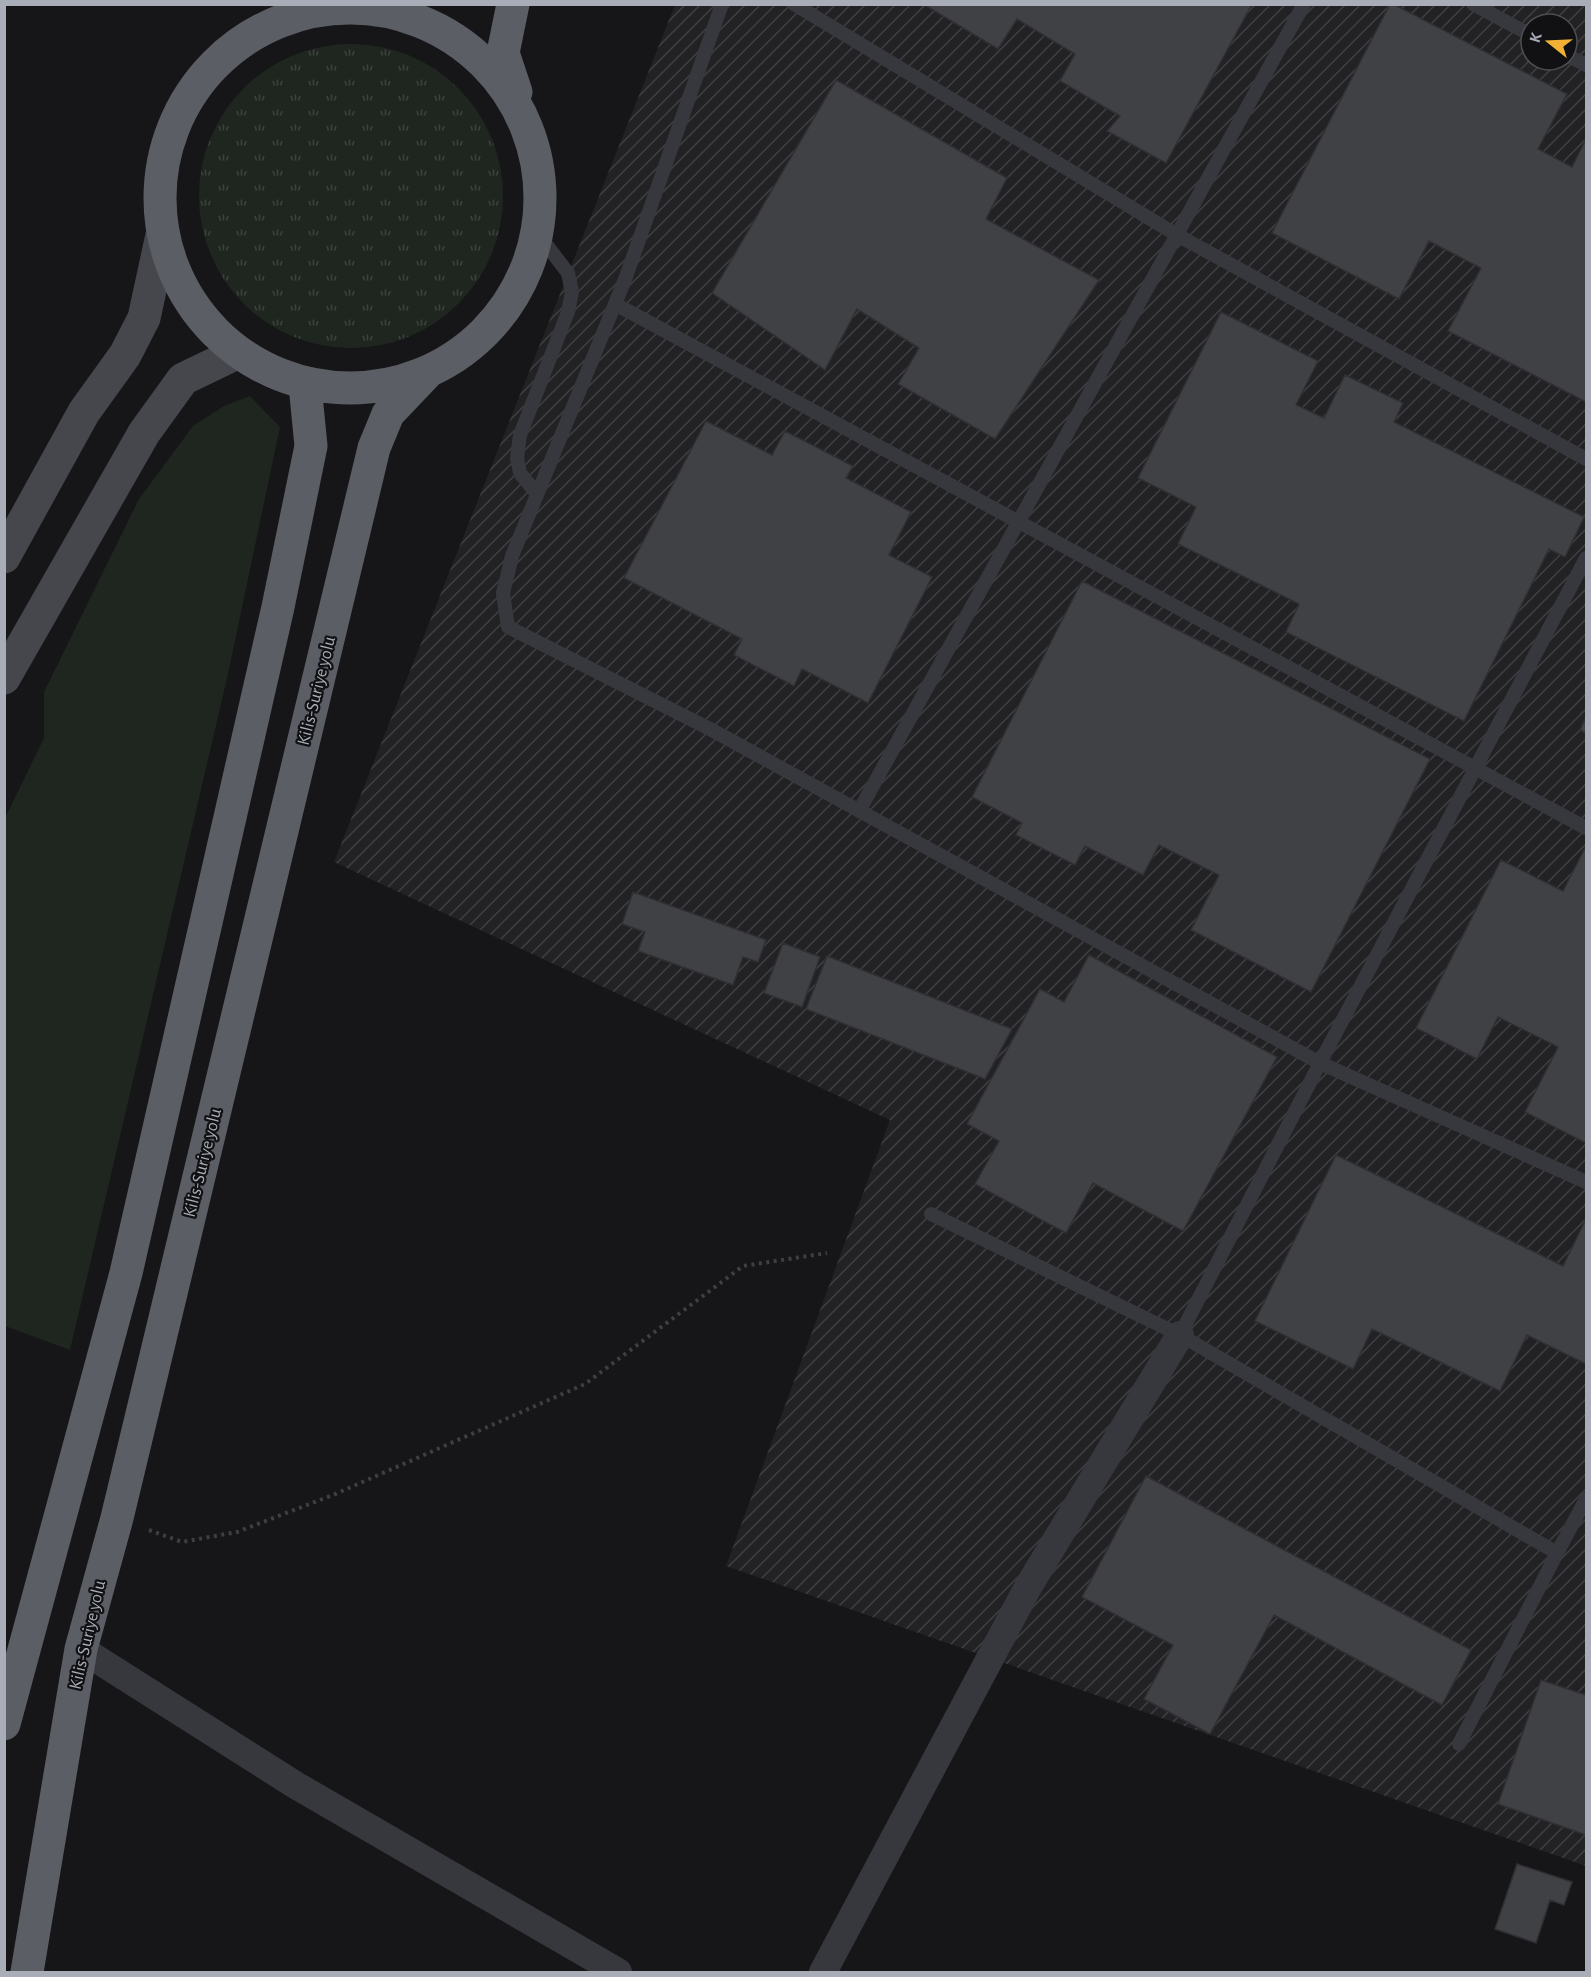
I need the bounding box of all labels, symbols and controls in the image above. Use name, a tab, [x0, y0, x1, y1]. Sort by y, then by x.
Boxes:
north arrow	[1519, 12, 1579, 72]
text: K	[1527, 30, 1545, 45]
street label: Kilis-Suriye yolu	[295, 635, 339, 747]
street label: Kilis-Suriye yolu	[181, 1107, 225, 1219]
street label: Kilis-Suriye yolu	[67, 1579, 109, 1691]

